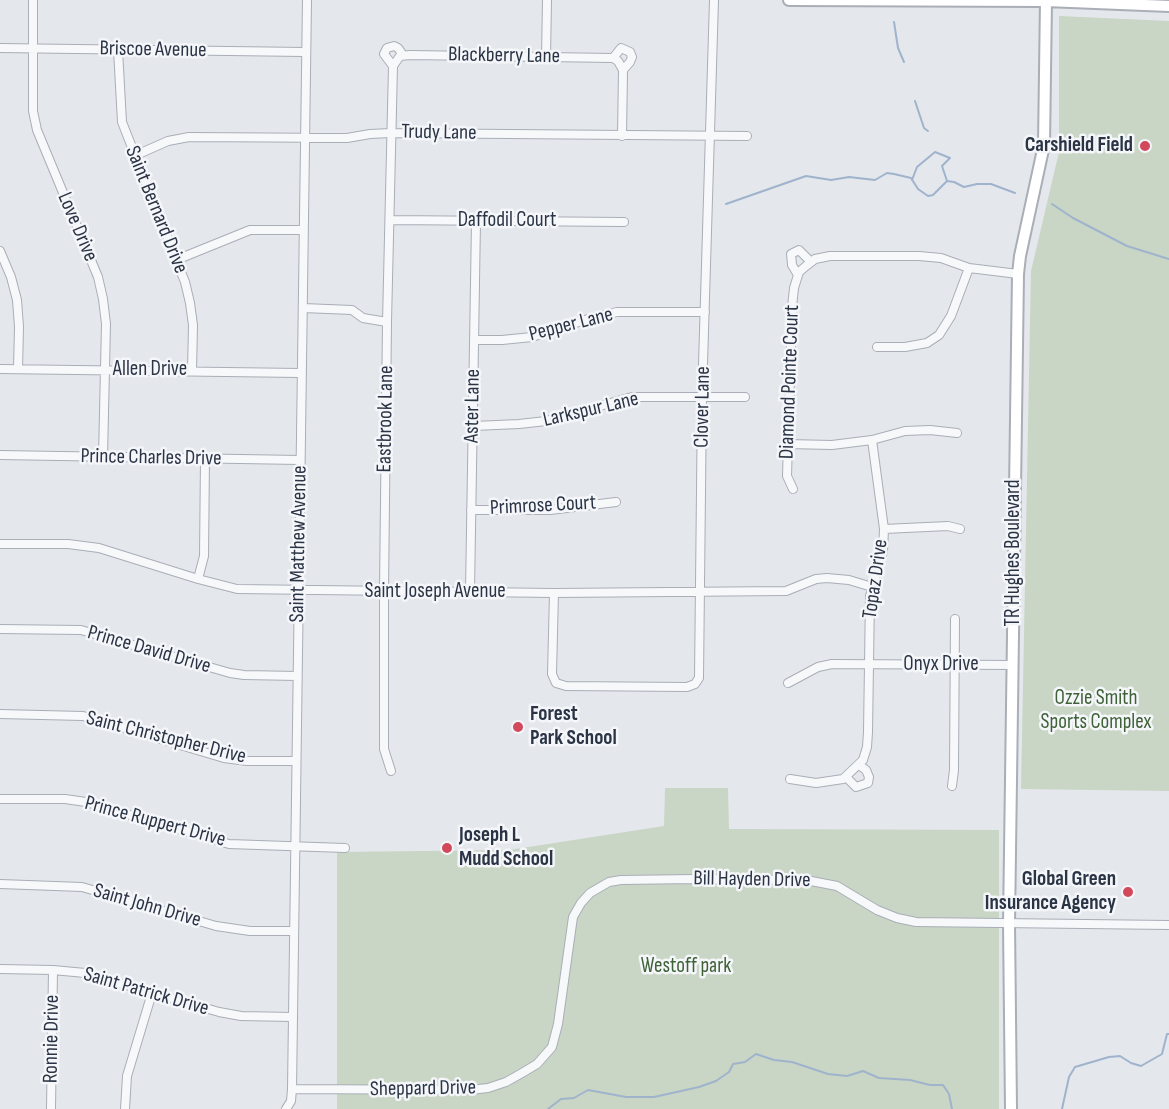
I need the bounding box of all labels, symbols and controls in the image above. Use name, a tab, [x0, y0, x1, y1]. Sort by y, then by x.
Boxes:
street label: Briscoe Avenue	[99, 36, 207, 64]
street label: Blackberry Lane	[448, 42, 560, 70]
street label: Trudy Lane	[401, 120, 477, 146]
place label: Carshield Field	[1025, 133, 1133, 159]
marker: Carshield Field	[1138, 139, 1152, 153]
street label: Saint Bernard Drive	[119, 143, 193, 277]
street label: Love Drive	[51, 189, 103, 265]
street label: Daffodil Court	[458, 208, 556, 234]
street label: Pepper Lane	[526, 302, 616, 348]
street label: Diamond Pointe Court	[775, 304, 805, 460]
street label: Allen Drive	[113, 357, 187, 383]
street label: Eastbrook Lane	[372, 365, 400, 473]
street label: Clover Lane	[690, 366, 716, 448]
street label: Aster Lane	[460, 369, 486, 443]
street label: Larkspur Lane	[541, 387, 641, 433]
street label: Prince Charles Drive	[80, 444, 222, 472]
street label: Saint Matthew Avenue	[285, 465, 313, 623]
street label: TR Hughes Boulevard	[1001, 479, 1027, 627]
street label: Primrose Court	[489, 491, 597, 521]
street label: Topaz Drive	[858, 538, 894, 620]
street label: Saint Joseph Avenue	[364, 579, 506, 605]
street label: Prince David Drive	[85, 620, 213, 680]
street label: Onyx Drive	[903, 652, 979, 678]
park label: Ozzie Smith Sports Complex	[1041, 686, 1151, 736]
place label: Forest Park School	[530, 702, 617, 752]
street label: Saint Christopher Drive	[84, 706, 248, 770]
marker: Forest Park School	[511, 720, 525, 734]
street label: Prince Ruppert Drive	[82, 791, 228, 853]
place label: Joseph L Mudd School	[459, 823, 553, 873]
marker: Joseph L Mudd School	[440, 841, 454, 855]
street label: Bill Hayden Drive	[693, 866, 811, 894]
place label: Global Green Insurance Agency	[985, 867, 1116, 917]
street label: Saint John Drive	[90, 879, 204, 933]
marker: Global Green Insurance Agency	[1121, 885, 1135, 899]
park label: Westoff park	[641, 954, 731, 980]
street label: Saint Patrick Drive	[80, 962, 212, 1022]
street label: Ronnie Drive	[39, 995, 65, 1083]
street label: Sheppard Drive	[370, 1075, 476, 1103]

